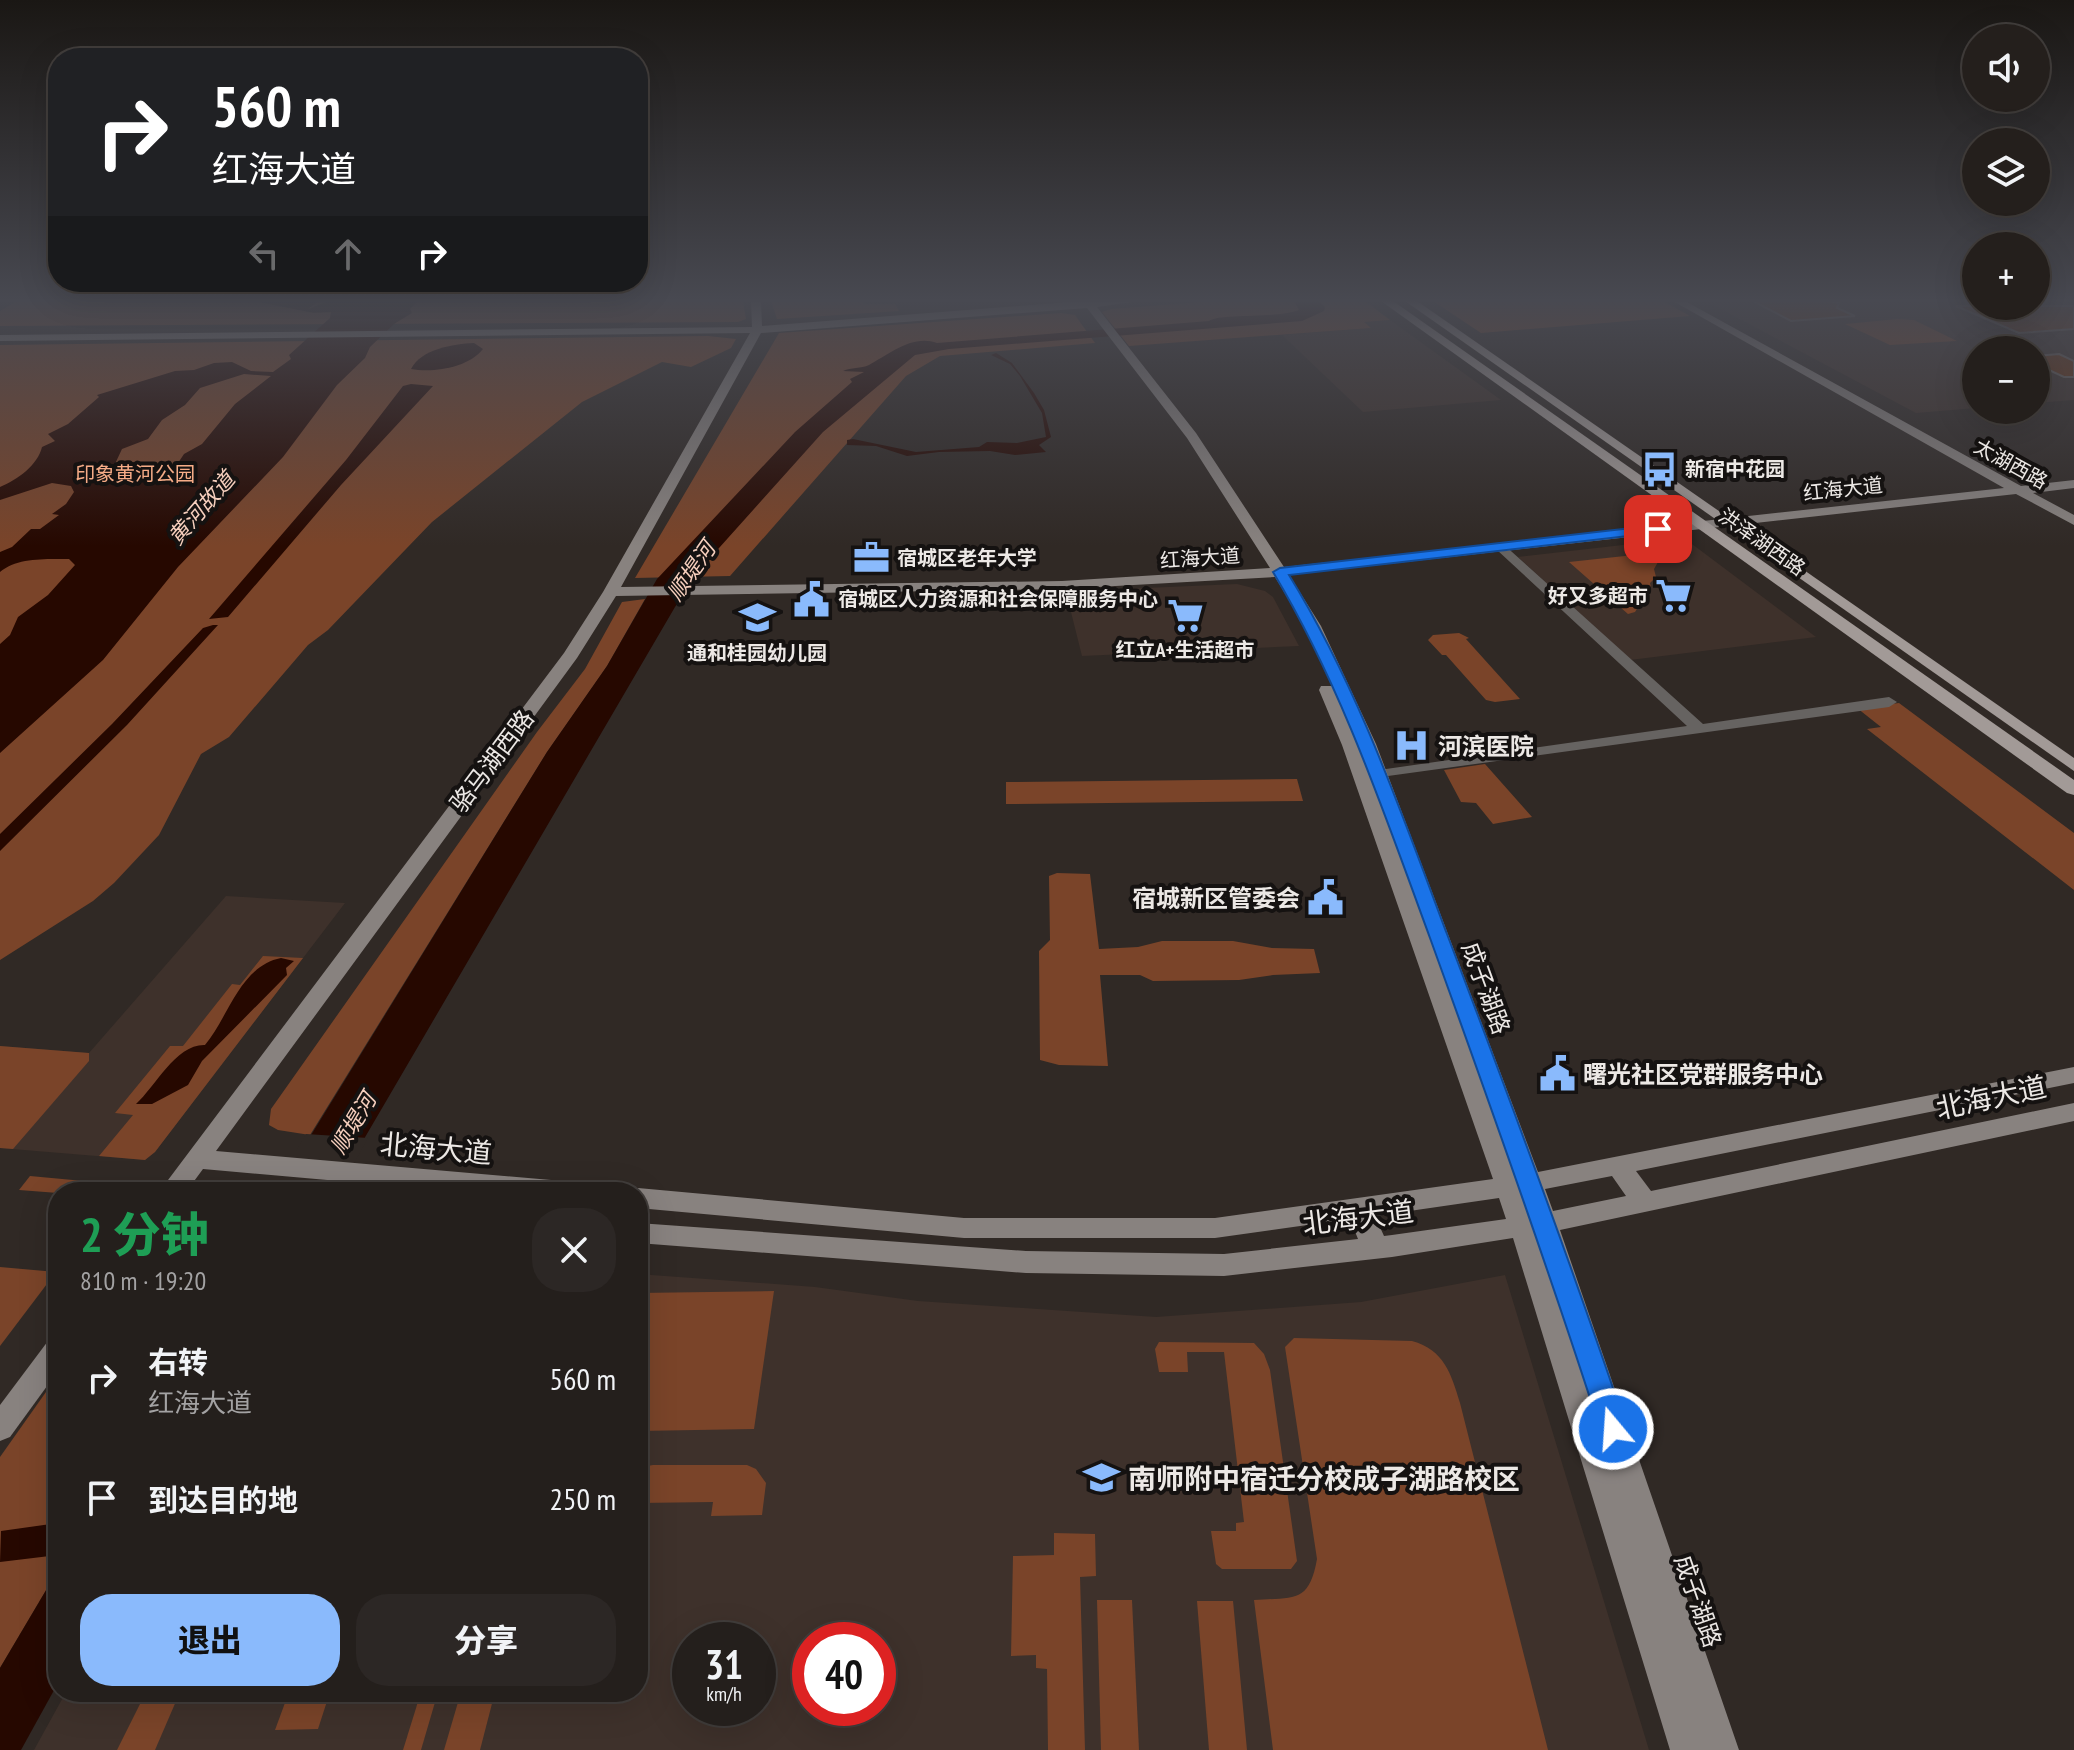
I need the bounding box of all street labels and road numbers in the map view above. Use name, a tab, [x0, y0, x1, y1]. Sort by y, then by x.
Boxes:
street label: 太湖西路	[1970, 433, 2052, 495]
street label: 红海大道	[1802, 472, 1884, 506]
street label: 洪泽湖西路	[1714, 503, 1810, 581]
street label: 红海大道	[1159, 542, 1241, 574]
street label: 骆马湖西路	[444, 704, 540, 818]
street label: 成子湖路	[1455, 938, 1517, 1038]
street label: 北海大道	[1932, 1067, 2050, 1127]
street label: 北海大道	[379, 1125, 493, 1171]
street label: 北海大道	[1300, 1192, 1416, 1242]
street label: 成子湖路	[1668, 1551, 1728, 1651]

